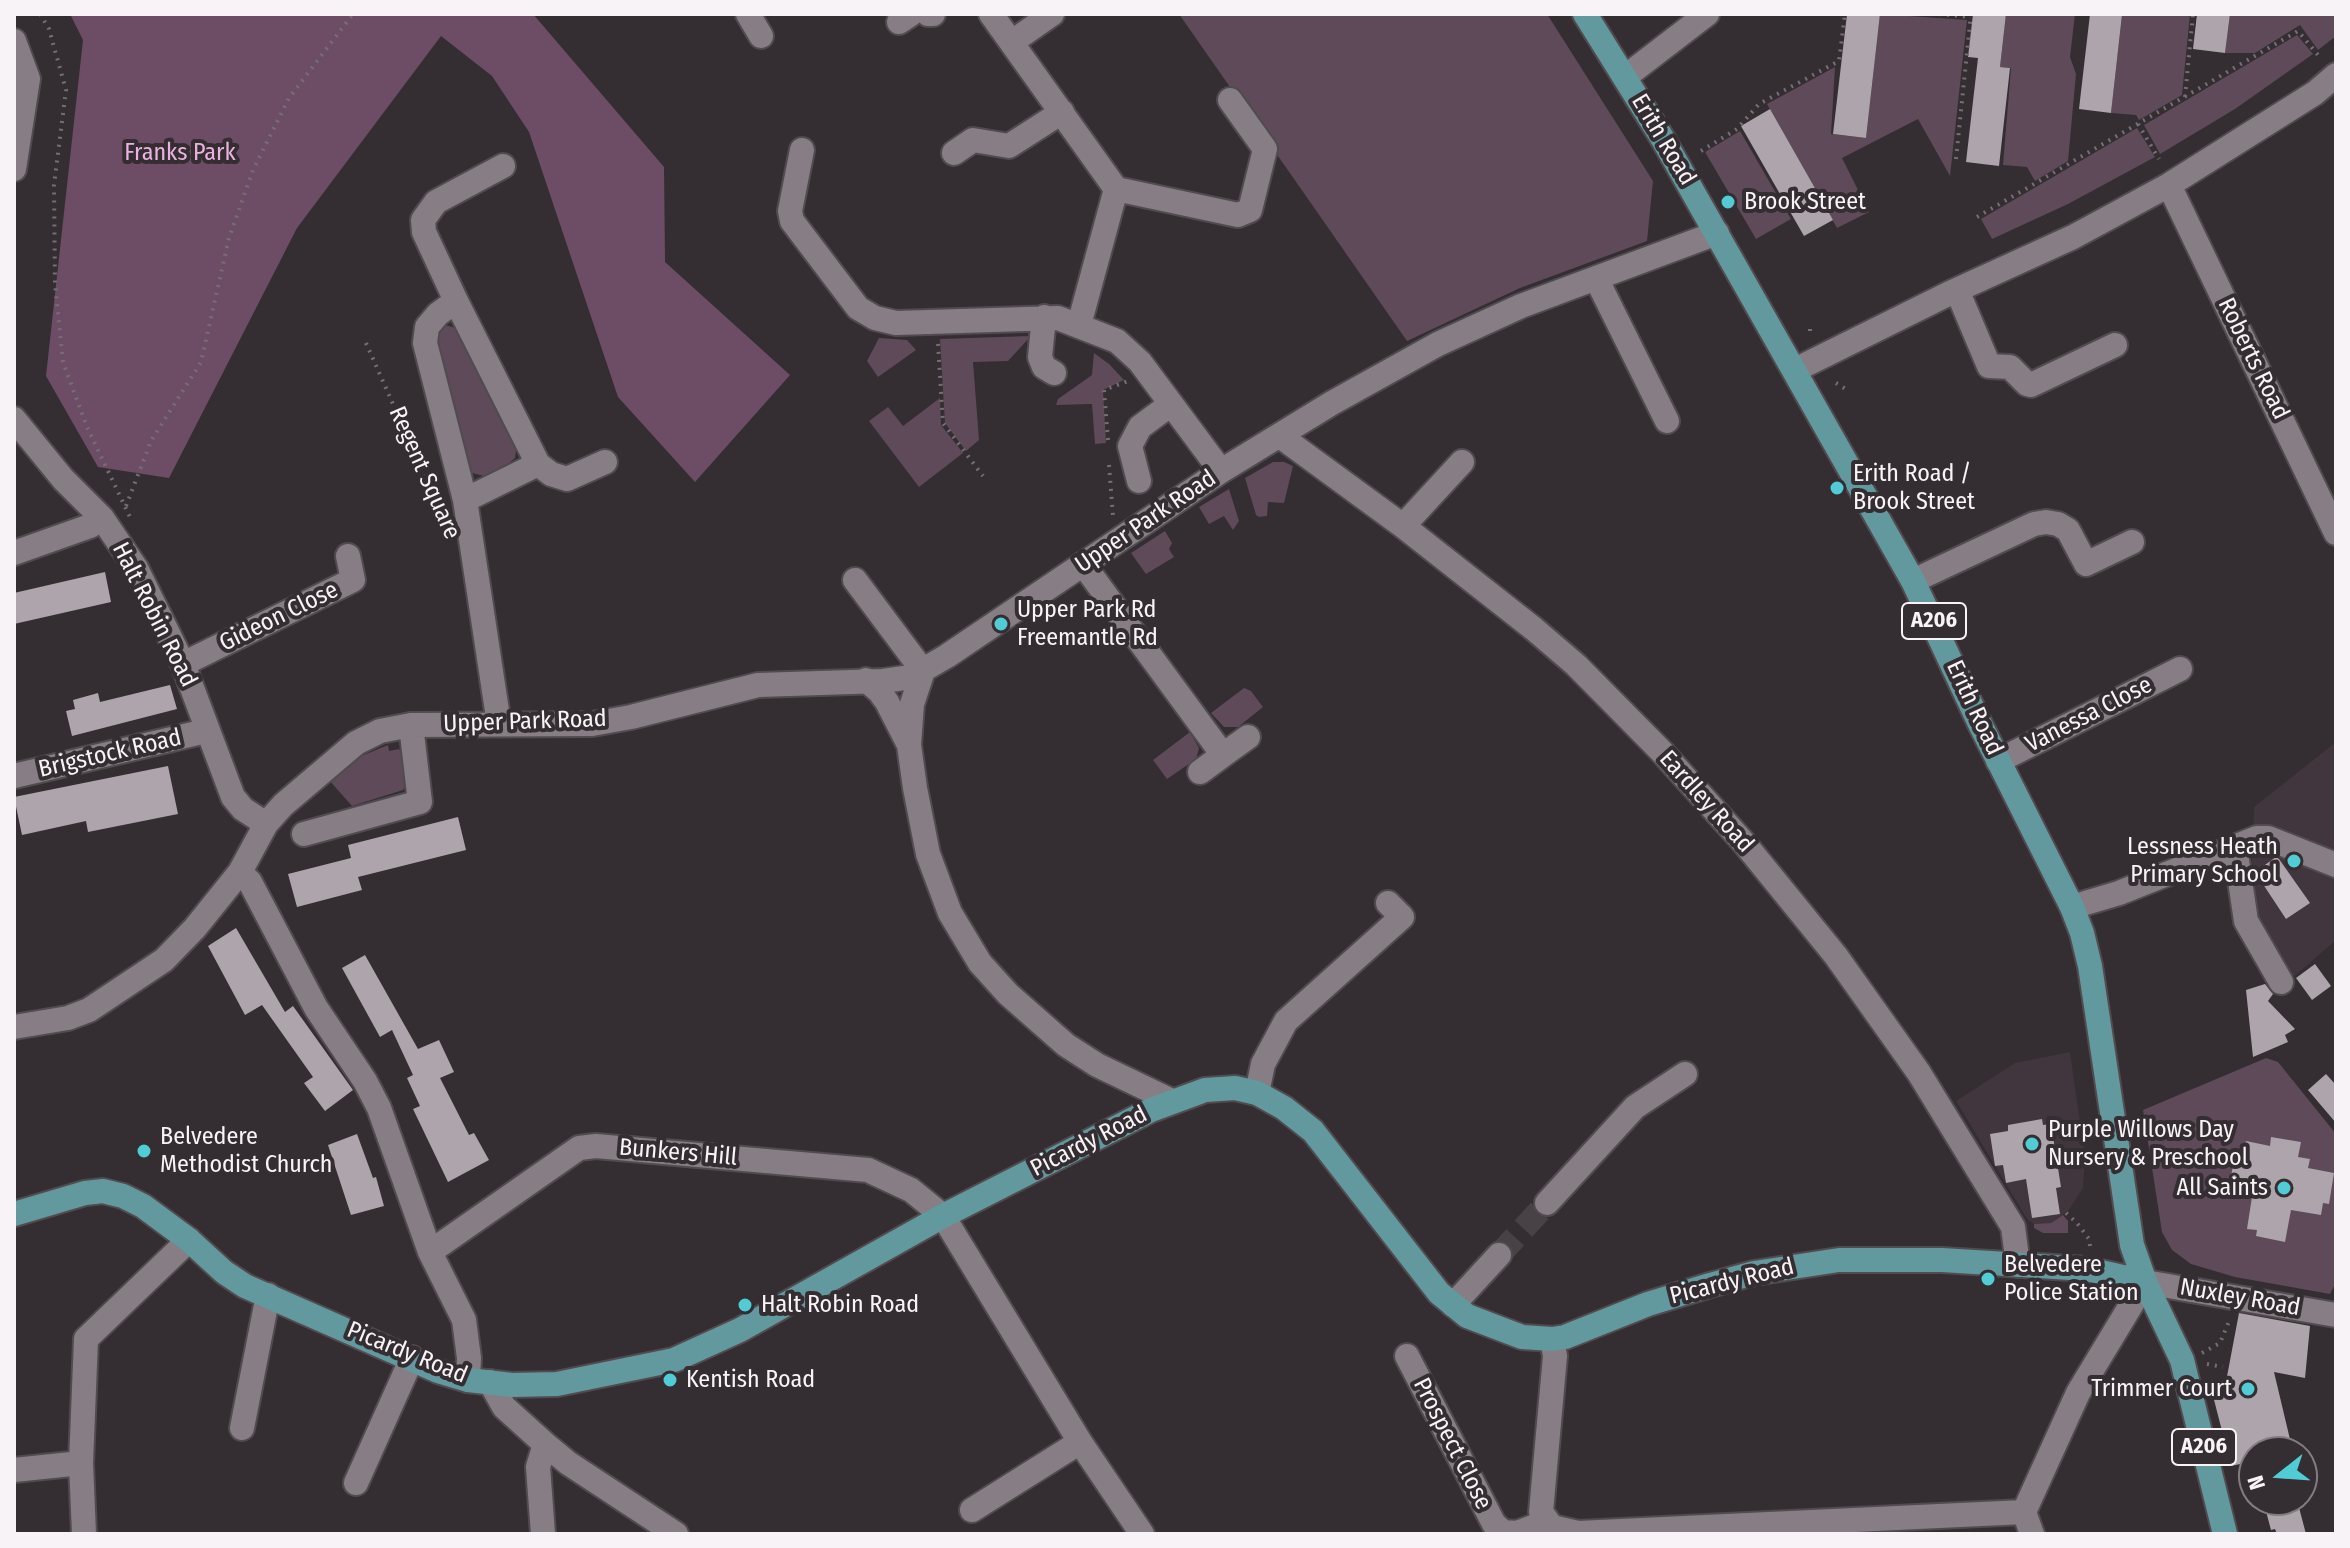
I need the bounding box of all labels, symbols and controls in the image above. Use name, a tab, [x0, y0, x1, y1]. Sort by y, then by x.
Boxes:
street label: Erith Road	[1625, 89, 1701, 191]
park label: Franks Park	[124, 139, 236, 167]
place label: Brook Street	[1744, 188, 1866, 216]
marker: Brook Street	[1719, 193, 1737, 211]
street label: Roberts Road	[2211, 293, 2295, 425]
street label: Regent Square	[382, 402, 466, 544]
place label: Erith Road / Brook Street	[1853, 460, 1975, 516]
street label: Upper Park Road	[1070, 464, 1222, 580]
marker: Erith Road / Brook Street	[1828, 479, 1846, 497]
street label: Halt Robin Road	[105, 538, 203, 692]
street label: Gideon Close	[215, 576, 343, 658]
place label: Upper Park Rd Freemantle Rd	[1017, 596, 1158, 652]
road number: A206	[1902, 603, 1966, 639]
marker: Upper Park Rd Freemantle Rd	[992, 615, 1010, 633]
street label: Erith Road	[1940, 656, 2008, 760]
street label: Vanessa Close	[2021, 671, 2157, 759]
street label: Upper Park Road	[443, 705, 607, 739]
street label: Brigstock Road	[36, 724, 184, 784]
street label: Eardley Road	[1653, 745, 1759, 859]
place label: Lessness Heath Primary School	[2127, 833, 2278, 889]
marker: Lessness Heath Primary School	[2285, 852, 2303, 870]
street label: Picardy Road	[1026, 1100, 1152, 1184]
place label: Purple Willows Day Nursery & Preschool	[2048, 1116, 2248, 1172]
place label: Belvedere Methodist Church	[160, 1123, 332, 1179]
street label: Bunkers Hill	[618, 1133, 738, 1173]
marker: Purple Willows Day Nursery & Preschool	[2023, 1135, 2041, 1153]
marker: Belvedere Methodist Church	[135, 1142, 153, 1160]
place label: All Saints	[2177, 1174, 2268, 1202]
marker: All Saints	[2275, 1179, 2293, 1197]
place label: Belvedere Police Station	[2004, 1251, 2139, 1307]
street label: Picardy Road	[1667, 1253, 1797, 1311]
marker: Belvedere Police Station	[1979, 1270, 1997, 1288]
street label: Nuxley Road	[2178, 1273, 2302, 1323]
place label: Halt Robin Road	[761, 1291, 919, 1319]
marker: Halt Robin Road	[736, 1296, 754, 1314]
street label: Picardy Road	[343, 1316, 471, 1390]
place label: Kentish Road	[686, 1366, 815, 1394]
marker: Kentish Road	[661, 1371, 679, 1389]
street label: Prospect Close	[1406, 1373, 1498, 1515]
place label: Trimmer Court	[2091, 1375, 2232, 1403]
marker: Trimmer Court	[2239, 1380, 2257, 1398]
road number: A206	[2172, 1429, 2236, 1465]
north arrow	[2238, 1436, 2318, 1516]
text: N	[2242, 1472, 2271, 1493]

